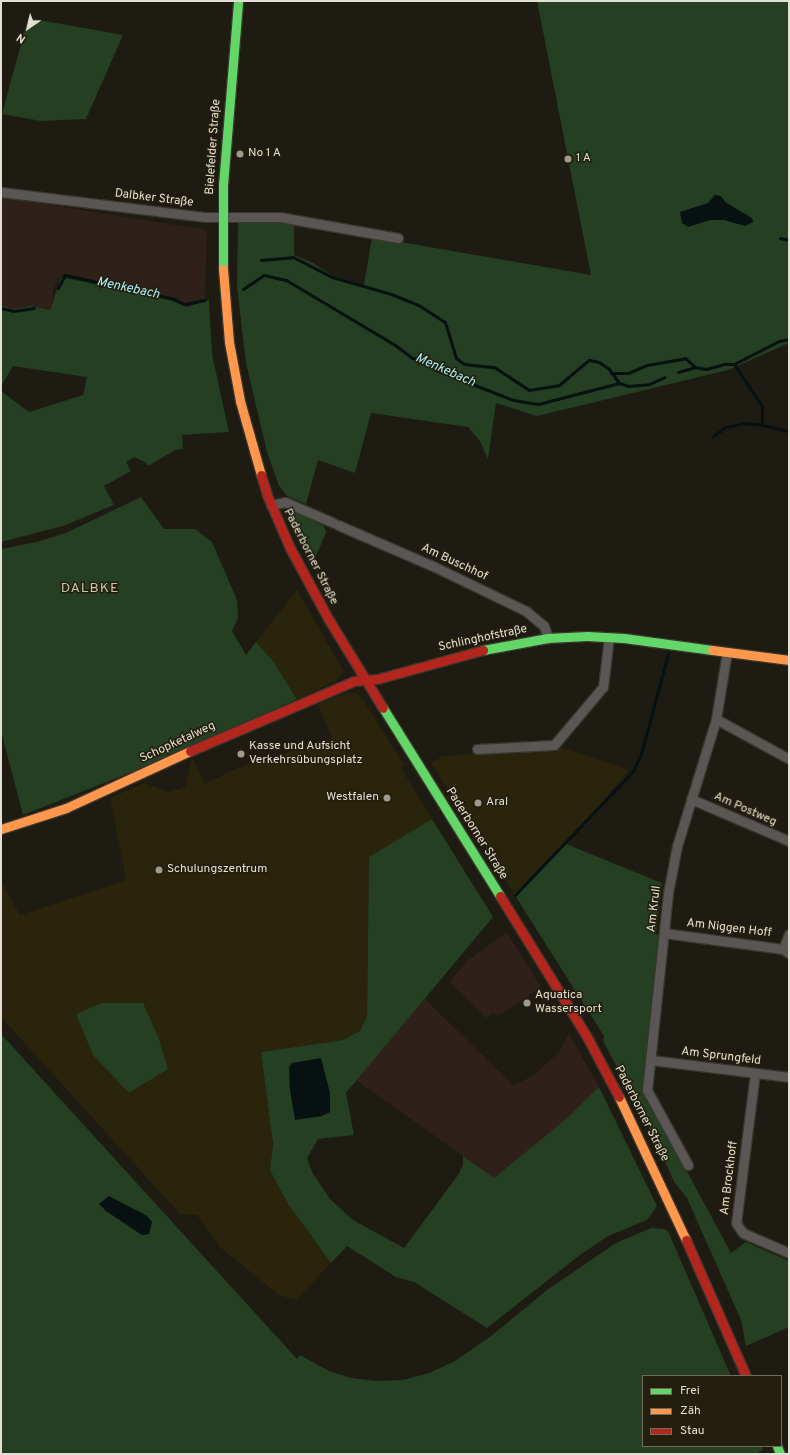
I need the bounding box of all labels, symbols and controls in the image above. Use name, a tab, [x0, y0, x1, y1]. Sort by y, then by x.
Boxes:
north arrow	[8, 8, 48, 48]
text: N	[14, 30, 28, 46]
street label: Bielefelder Straße	[203, 99, 225, 195]
place label: No 1 A	[248, 147, 281, 161]
marker: No 1 A	[235, 149, 245, 159]
place label: 1 A	[576, 152, 591, 166]
marker: 1 A	[563, 154, 573, 164]
street label: Dalbker Straße	[114, 187, 194, 211]
water label: Menkebach	[95, 275, 161, 303]
water label: Menkebach	[413, 351, 477, 391]
street label: Paderborner Straße	[280, 507, 340, 607]
street label: Am Buschhof	[419, 541, 489, 585]
district label: DALBKE	[61, 581, 119, 597]
street label: Schlinghofstraße	[437, 623, 529, 655]
street label: Schopketalweg	[138, 719, 218, 767]
place label: Kasse und Aufsicht Verkehrsübungsplatz	[249, 740, 363, 768]
marker: Kasse und Aufsicht Verkehrsübungsplatz	[236, 749, 246, 759]
street label: Paderborner Straße	[442, 785, 510, 883]
street label: Am Postweg	[711, 790, 779, 830]
place label: Westfalen	[326, 791, 379, 805]
marker: Westfalen	[382, 793, 392, 803]
place label: Aral	[486, 796, 508, 810]
marker: Aral	[473, 798, 483, 808]
place label: Schulungszentrum	[167, 863, 267, 877]
marker: Schulungszentrum	[154, 865, 164, 875]
street label: Am Krull	[645, 885, 665, 933]
street label: Am Niggen Hoff	[686, 917, 772, 941]
place label: Aquatica Wassersport	[535, 989, 602, 1017]
marker: Aquatica Wassersport	[522, 998, 532, 1008]
street label: Am Sprungfeld	[680, 1045, 762, 1069]
street label: Paderborner Straße	[611, 1064, 671, 1164]
street label: Am Brockhoff	[718, 1140, 742, 1216]
legend	[642, 1375, 782, 1447]
text: Frei	[680, 1383, 700, 1399]
text: Zäh	[680, 1403, 701, 1419]
text: Stau	[680, 1423, 705, 1439]

